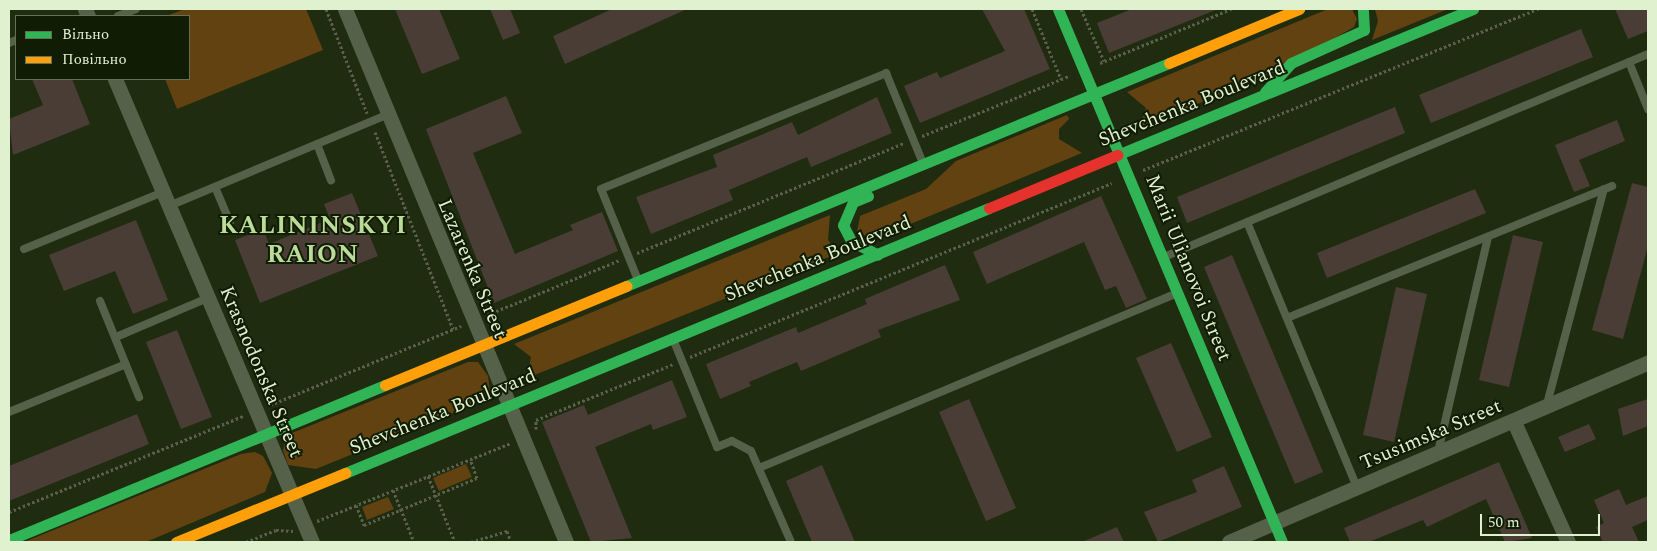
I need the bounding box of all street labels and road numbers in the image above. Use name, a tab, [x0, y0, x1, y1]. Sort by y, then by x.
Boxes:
street label: Shevchenka Boulevard	[1095, 56, 1289, 152]
street label: Marii Ulianovoi Street	[1140, 171, 1236, 365]
street label: Lazarenka Street	[432, 196, 512, 342]
street label: Shevchenka Boulevard	[721, 211, 915, 307]
street label: Krasnodonska Street	[214, 283, 308, 461]
street label: Shevchenka Boulevard	[346, 364, 540, 460]
street label: Tsusimska Street	[1357, 394, 1505, 476]

